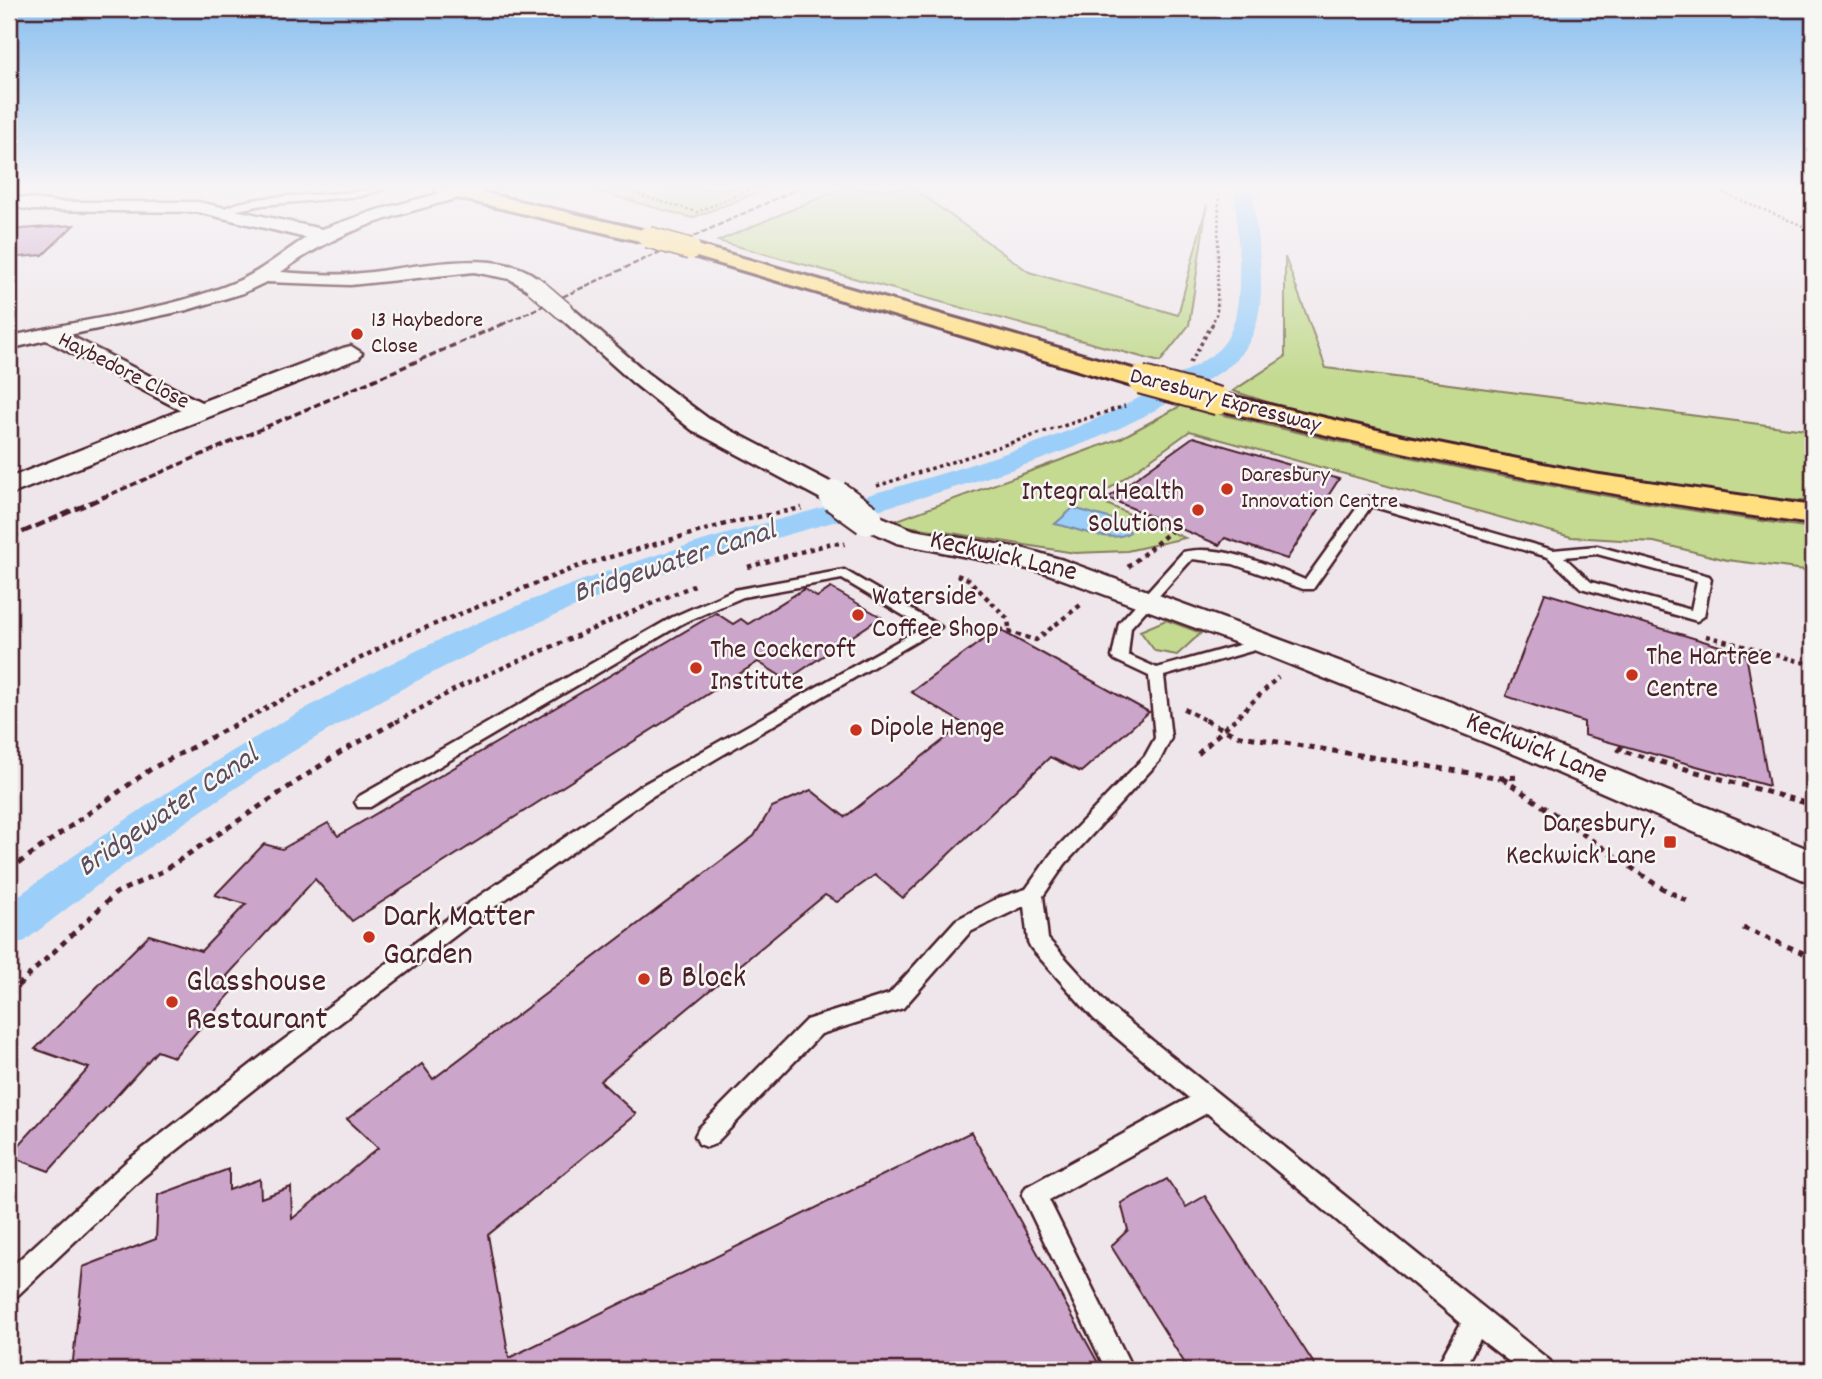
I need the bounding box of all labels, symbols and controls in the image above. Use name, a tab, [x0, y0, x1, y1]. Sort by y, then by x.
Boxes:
place label: 13 Haybedore Close	[371, 305, 483, 364]
street label: Haybedore Close	[51, 325, 195, 419]
marker: 13 Haybedore Close	[349, 326, 365, 342]
street label: Daresbury Expressway	[1126, 361, 1325, 444]
place label: Daresbury Innovation Centre	[1241, 460, 1398, 519]
place label: Integral Health Solutions	[1021, 474, 1184, 546]
marker: Daresbury Innovation Centre	[1219, 481, 1235, 497]
marker: Integral Health Solutions	[1190, 502, 1206, 518]
water label: Bridgewater Canal	[568, 510, 785, 617]
street label: Keckwick Lane	[925, 522, 1081, 594]
place label: Waterside Coffee Shop	[872, 579, 999, 651]
marker: Waterside Coffee Shop	[850, 607, 866, 623]
place label: The Cockcroft Institute	[710, 632, 856, 704]
place label: The Hartree Centre	[1646, 639, 1772, 711]
marker: The Cockcroft Institute	[688, 660, 704, 676]
marker: The Hartree Centre	[1624, 667, 1640, 683]
street label: Keckwick Lane	[1459, 703, 1613, 797]
place label: Dipole Henge	[870, 710, 1005, 750]
marker: Dipole Henge	[848, 722, 864, 738]
water label: Bridgewater Canal	[70, 735, 271, 890]
place label: Daresbury, Keckwick Lane	[1506, 806, 1656, 878]
marker: Daresbury, Keckwick Lane	[1662, 834, 1678, 850]
place label: Dark Matter Garden	[383, 895, 536, 980]
marker: Dark Matter Garden	[361, 929, 377, 945]
place label: B Block	[658, 956, 746, 1003]
place label: Glasshouse Restaurant	[186, 960, 328, 1045]
marker: B Block	[636, 971, 652, 987]
marker: Glasshouse Restaurant	[164, 994, 180, 1010]

